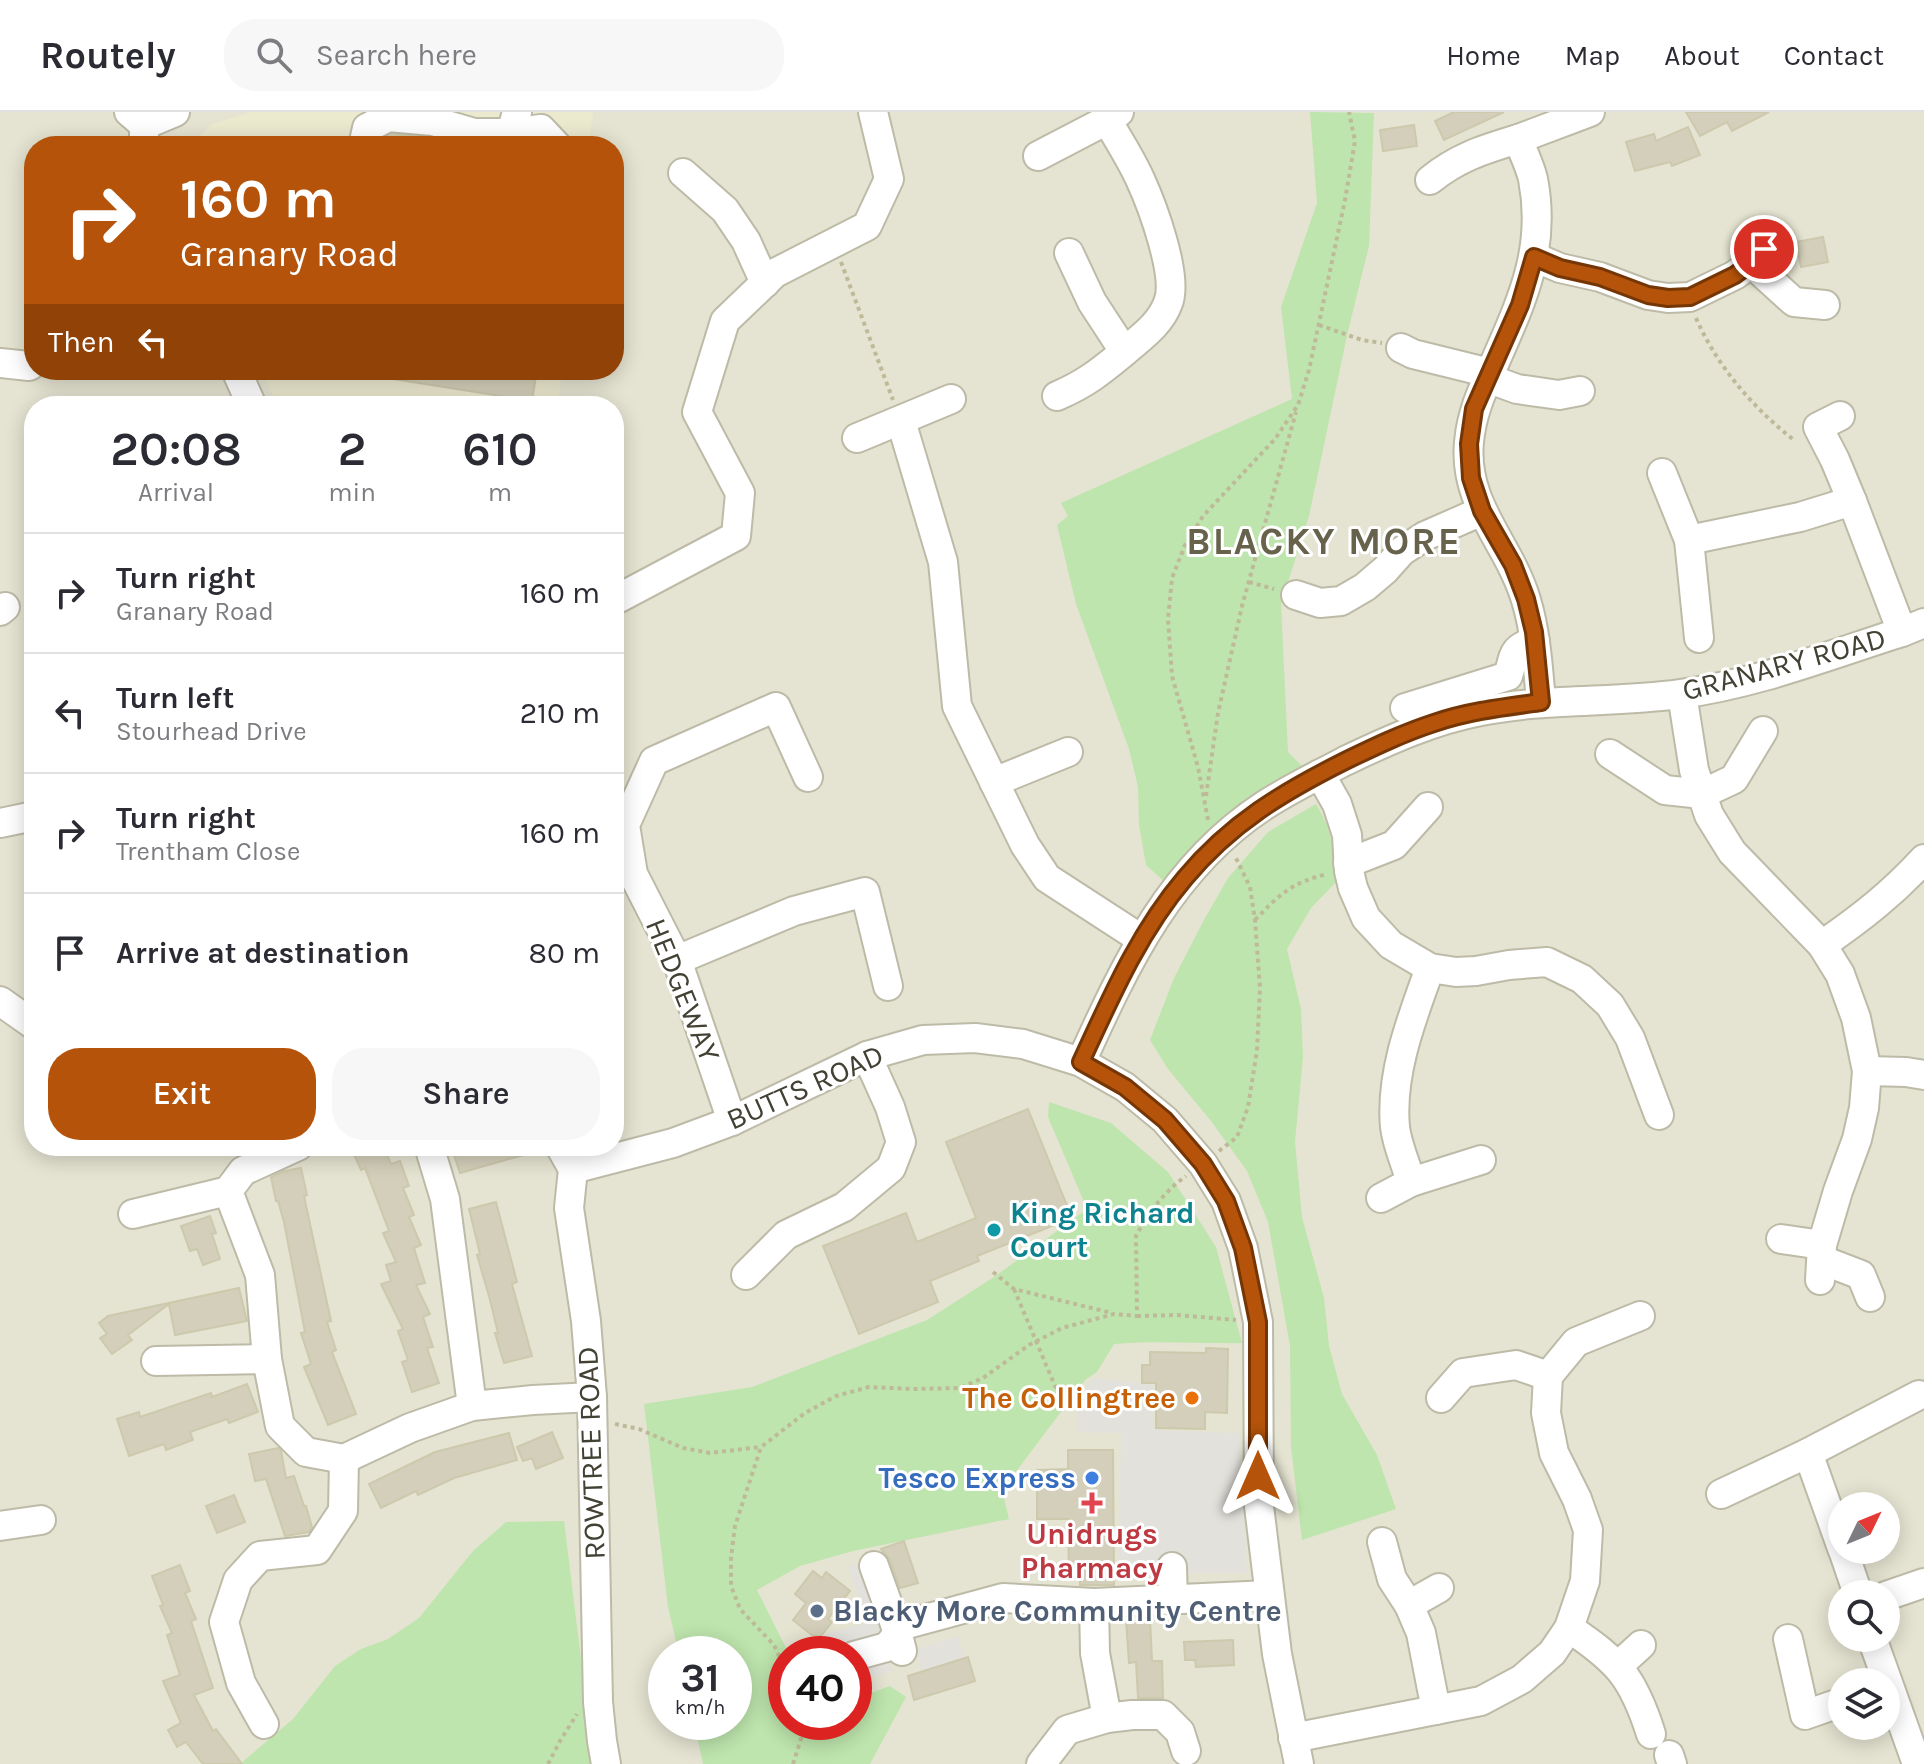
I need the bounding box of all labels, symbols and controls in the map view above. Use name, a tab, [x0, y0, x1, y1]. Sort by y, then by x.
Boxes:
search box	[224, 19, 784, 91]
text: Routely	[40, 33, 176, 78]
icon: search	[252, 33, 296, 77]
text: Search here	[316, 37, 477, 73]
text: Home	[1446, 39, 1521, 72]
text: Map	[1565, 39, 1620, 72]
text: About	[1664, 39, 1740, 72]
text: Contact	[1784, 39, 1884, 72]
text: 160 m	[180, 166, 337, 231]
icon: right	[48, 168, 152, 272]
pin	[1730, 215, 1798, 283]
icon: arrive	[1742, 227, 1786, 271]
text: Granary Road	[180, 233, 399, 275]
icon: left	[131, 320, 175, 364]
text: Then	[48, 324, 115, 360]
text: 20:08	[110, 421, 242, 477]
text: 2	[338, 421, 366, 477]
text: 610	[462, 421, 538, 477]
text: Arrival	[138, 477, 214, 508]
text: min	[328, 477, 376, 508]
text: m	[488, 477, 512, 508]
district label: BLACKY MORE	[1186, 519, 1462, 564]
text: Turn right	[116, 560, 256, 596]
icon: right	[48, 571, 92, 615]
text: 160 m	[520, 575, 600, 611]
text: Granary Road	[116, 596, 274, 627]
street label: GRANARY ROAD	[1678, 620, 1890, 708]
text: Turn left	[116, 680, 234, 716]
icon: left	[48, 691, 92, 735]
text: 210 m	[520, 695, 600, 731]
text: Stourhead Drive	[116, 716, 307, 747]
text: Turn right	[116, 800, 256, 836]
icon: right	[48, 811, 92, 855]
text: 160 m	[520, 815, 600, 851]
text: Trentham Close	[116, 836, 300, 867]
street label: HEDGEWAY	[638, 913, 728, 1068]
icon: arrive	[48, 931, 92, 975]
text: Arrive at destination	[116, 935, 410, 971]
text: 80 m	[529, 935, 600, 971]
street label: BUTTS ROAD	[721, 1036, 889, 1138]
button: Exit	[48, 1048, 316, 1140]
button: Share	[332, 1048, 600, 1140]
place label: King Richard Court	[1010, 1195, 1195, 1265]
marker: King Richard Court	[985, 1221, 1003, 1239]
street label: ROWTREE ROAD	[569, 1346, 613, 1560]
place label: The Collingtree	[962, 1380, 1176, 1416]
marker: The Collingtree	[1183, 1389, 1201, 1407]
position arrow	[1216, 1434, 1300, 1518]
place label: Tesco Express	[879, 1460, 1076, 1496]
marker: Tesco Express	[1083, 1469, 1101, 1487]
north arrow	[1828, 1492, 1900, 1564]
map controls	[1828, 1492, 1900, 1740]
marker: Unidrugs Pharmacy	[1083, 1494, 1101, 1512]
place label: Unidrugs Pharmacy	[1021, 1516, 1163, 1586]
button: search	[1828, 1580, 1900, 1652]
place label: Blacky More Community Centre	[833, 1593, 1282, 1629]
marker: Blacky More Community Centre	[808, 1602, 826, 1620]
speed limit sign: 40	[768, 1636, 872, 1740]
text: 31	[680, 1654, 720, 1701]
button: layers	[1828, 1668, 1900, 1740]
text: km/h	[675, 1696, 725, 1719]

